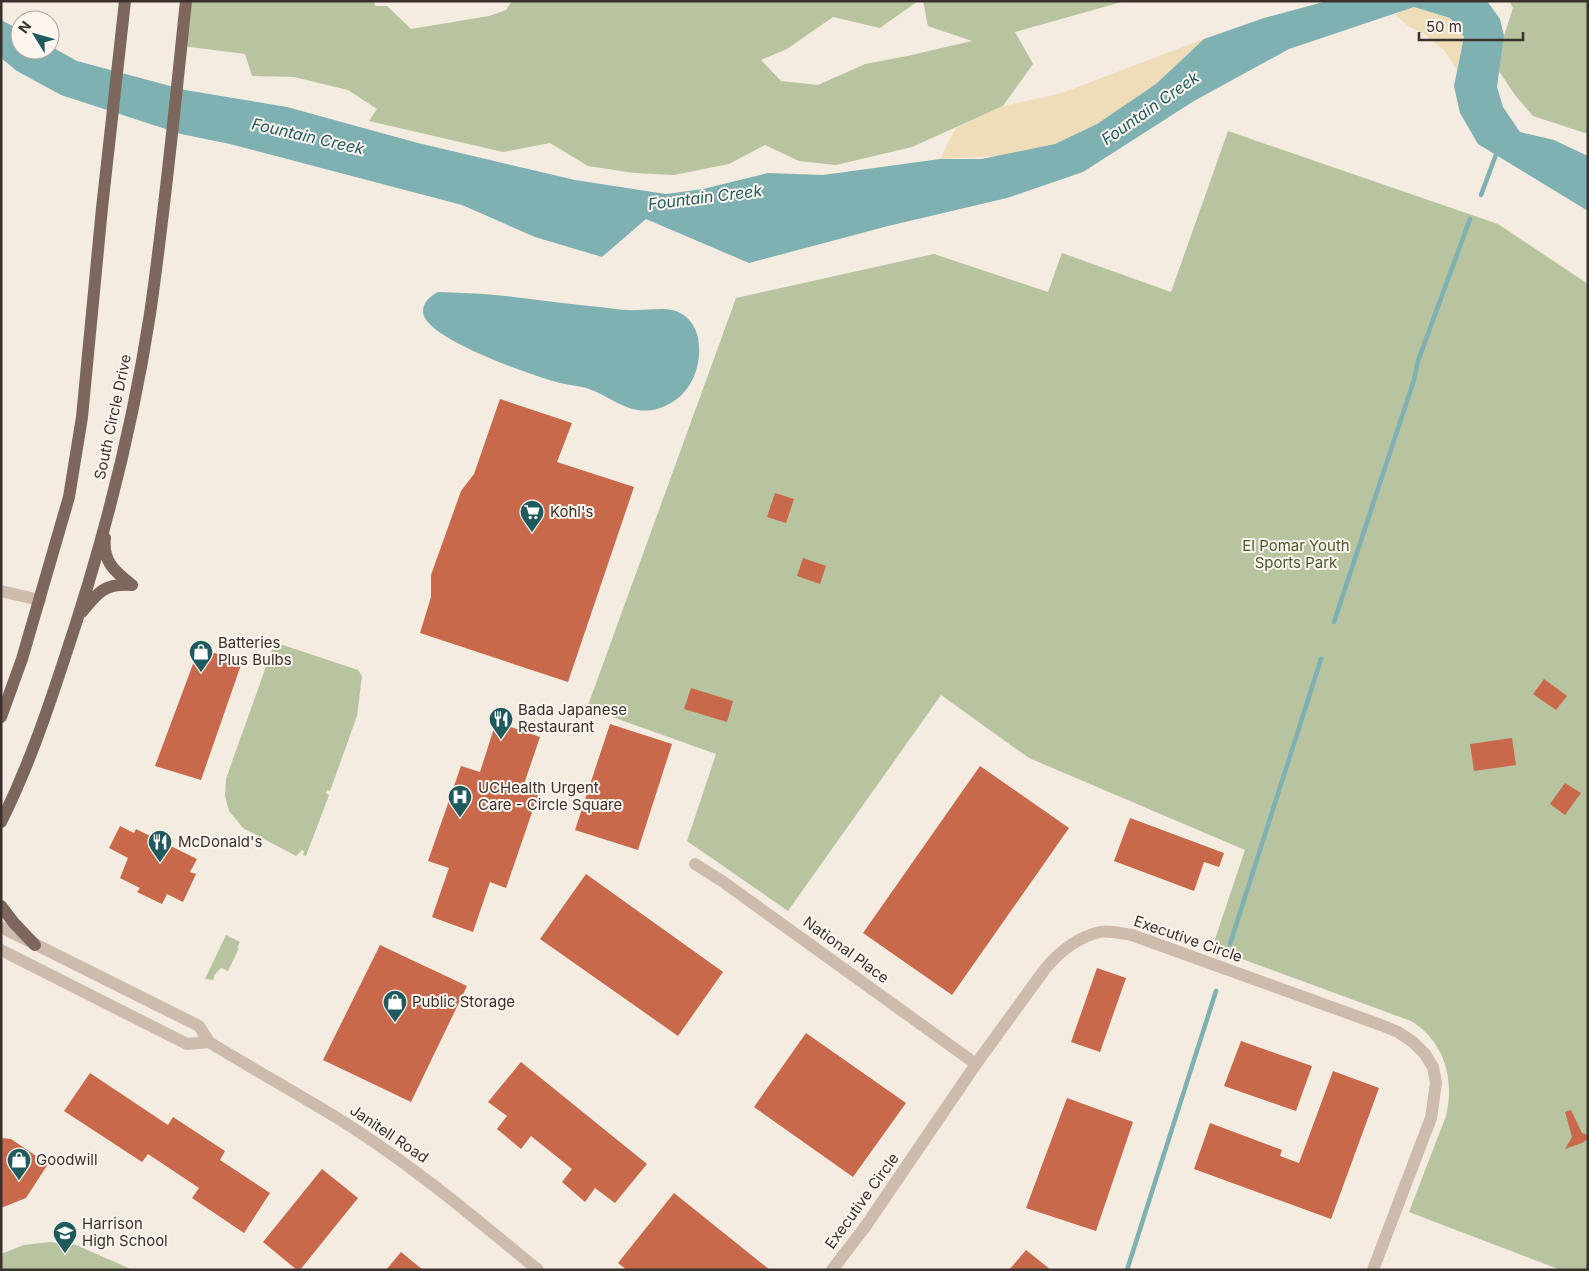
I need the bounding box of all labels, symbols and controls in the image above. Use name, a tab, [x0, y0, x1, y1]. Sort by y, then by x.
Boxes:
north arrow	[10, 10, 60, 60]
scale bar	[1419, 10, 1523, 42]
text: N	[14, 17, 34, 36]
text: 50 m	[1426, 17, 1462, 36]
water label: Fountain Creek	[1097, 67, 1203, 149]
water label: Fountain Creek	[250, 113, 366, 159]
water label: Fountain Creek	[647, 180, 763, 214]
street label: South Circle Drive	[90, 352, 135, 481]
supermarket icon: Kohl's	[519, 499, 545, 533]
place label: Kohl's	[550, 502, 593, 521]
park label: El Pomar Youth Sports Park	[1242, 536, 1350, 572]
place label: Batteries Plus Bulbs	[218, 633, 292, 669]
shop icon: Batteries Plus Bulbs	[188, 639, 214, 673]
place label: Bada Japanese Restaurant	[518, 700, 627, 736]
restaurant icon: Bada Japanese Restaurant	[488, 706, 514, 740]
place label: UCHealth Urgent Care - Circle Square	[478, 778, 622, 814]
hospital icon: UCHealth Urgent Care - Circle Square	[447, 784, 473, 818]
restaurant icon: McDonald's	[147, 829, 173, 863]
place label: McDonald's	[178, 832, 263, 851]
street label: Executive Circle	[1131, 911, 1245, 966]
street label: National Place	[800, 912, 893, 987]
shop icon: Public Storage	[382, 989, 408, 1023]
place label: Public Storage	[412, 992, 515, 1011]
street label: Janitell Road	[346, 1100, 432, 1167]
shop icon: Goodwill	[6, 1147, 32, 1181]
street label: Executive Circle	[821, 1149, 903, 1252]
place label: Goodwill	[36, 1150, 98, 1169]
place label: Harrison High School	[82, 1214, 168, 1250]
school or university icon: Harrison High School	[52, 1220, 78, 1254]

